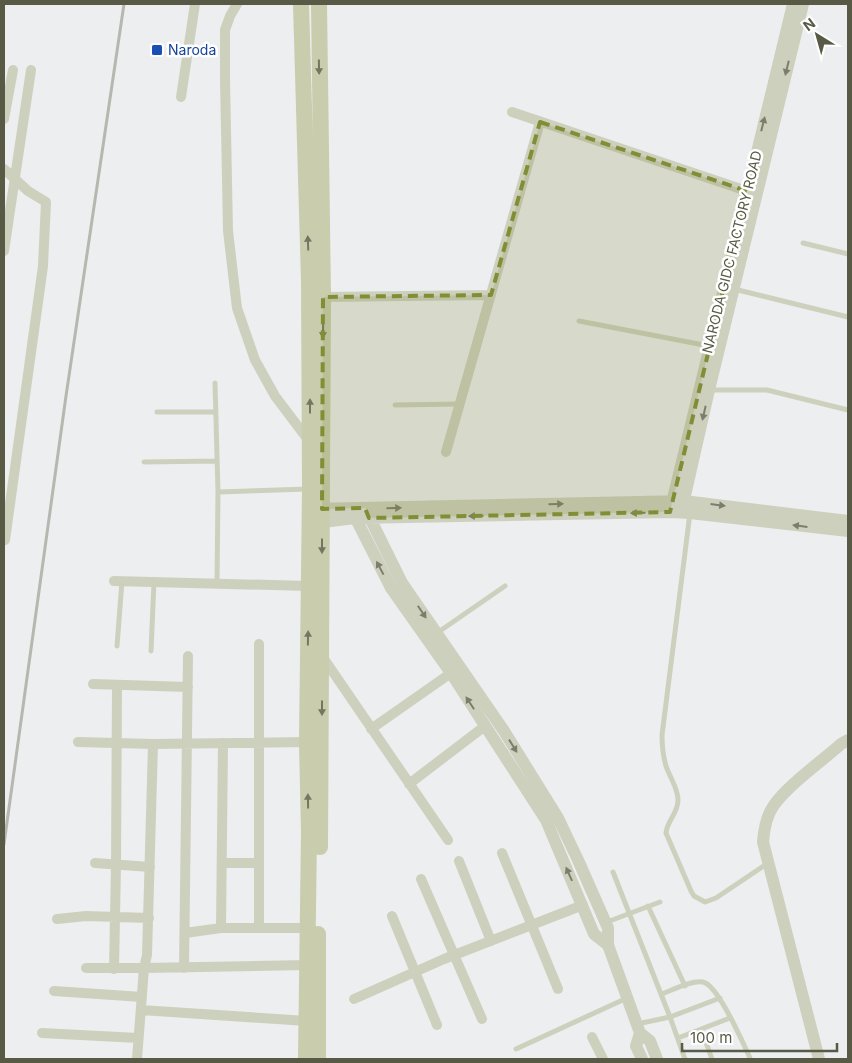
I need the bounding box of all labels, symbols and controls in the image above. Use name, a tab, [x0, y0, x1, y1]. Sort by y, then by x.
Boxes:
north arrow	[792, 10, 842, 60]
text: N	[799, 14, 818, 34]
place label: Naroda	[168, 41, 216, 58]
marker: Naroda	[150, 43, 164, 57]
one-way arrow	[315, 60, 323, 76]
one-way arrow	[783, 61, 791, 76]
one-way arrow	[759, 117, 767, 132]
street label: NARODA GIDC FACTORY ROAD	[698, 149, 765, 355]
one-way arrow	[303, 235, 311, 251]
one-way arrow	[319, 323, 327, 339]
one-way arrow	[306, 397, 314, 413]
one-way arrow	[700, 406, 708, 421]
one-way arrow	[548, 500, 564, 508]
one-way arrow	[711, 501, 727, 509]
one-way arrow	[386, 503, 402, 511]
one-way arrow	[630, 509, 646, 517]
one-way arrow	[467, 512, 483, 520]
one-way arrow	[792, 522, 808, 530]
one-way arrow	[318, 538, 326, 554]
one-way arrow	[376, 561, 384, 575]
one-way arrow	[417, 605, 427, 619]
one-way arrow	[304, 630, 312, 646]
one-way arrow	[465, 696, 475, 710]
one-way arrow	[318, 700, 326, 716]
one-way arrow	[509, 740, 518, 753]
one-way arrow	[304, 792, 312, 808]
one-way arrow	[564, 867, 572, 881]
scale bar	[682, 1020, 837, 1052]
text: 100 m	[690, 1028, 732, 1047]

